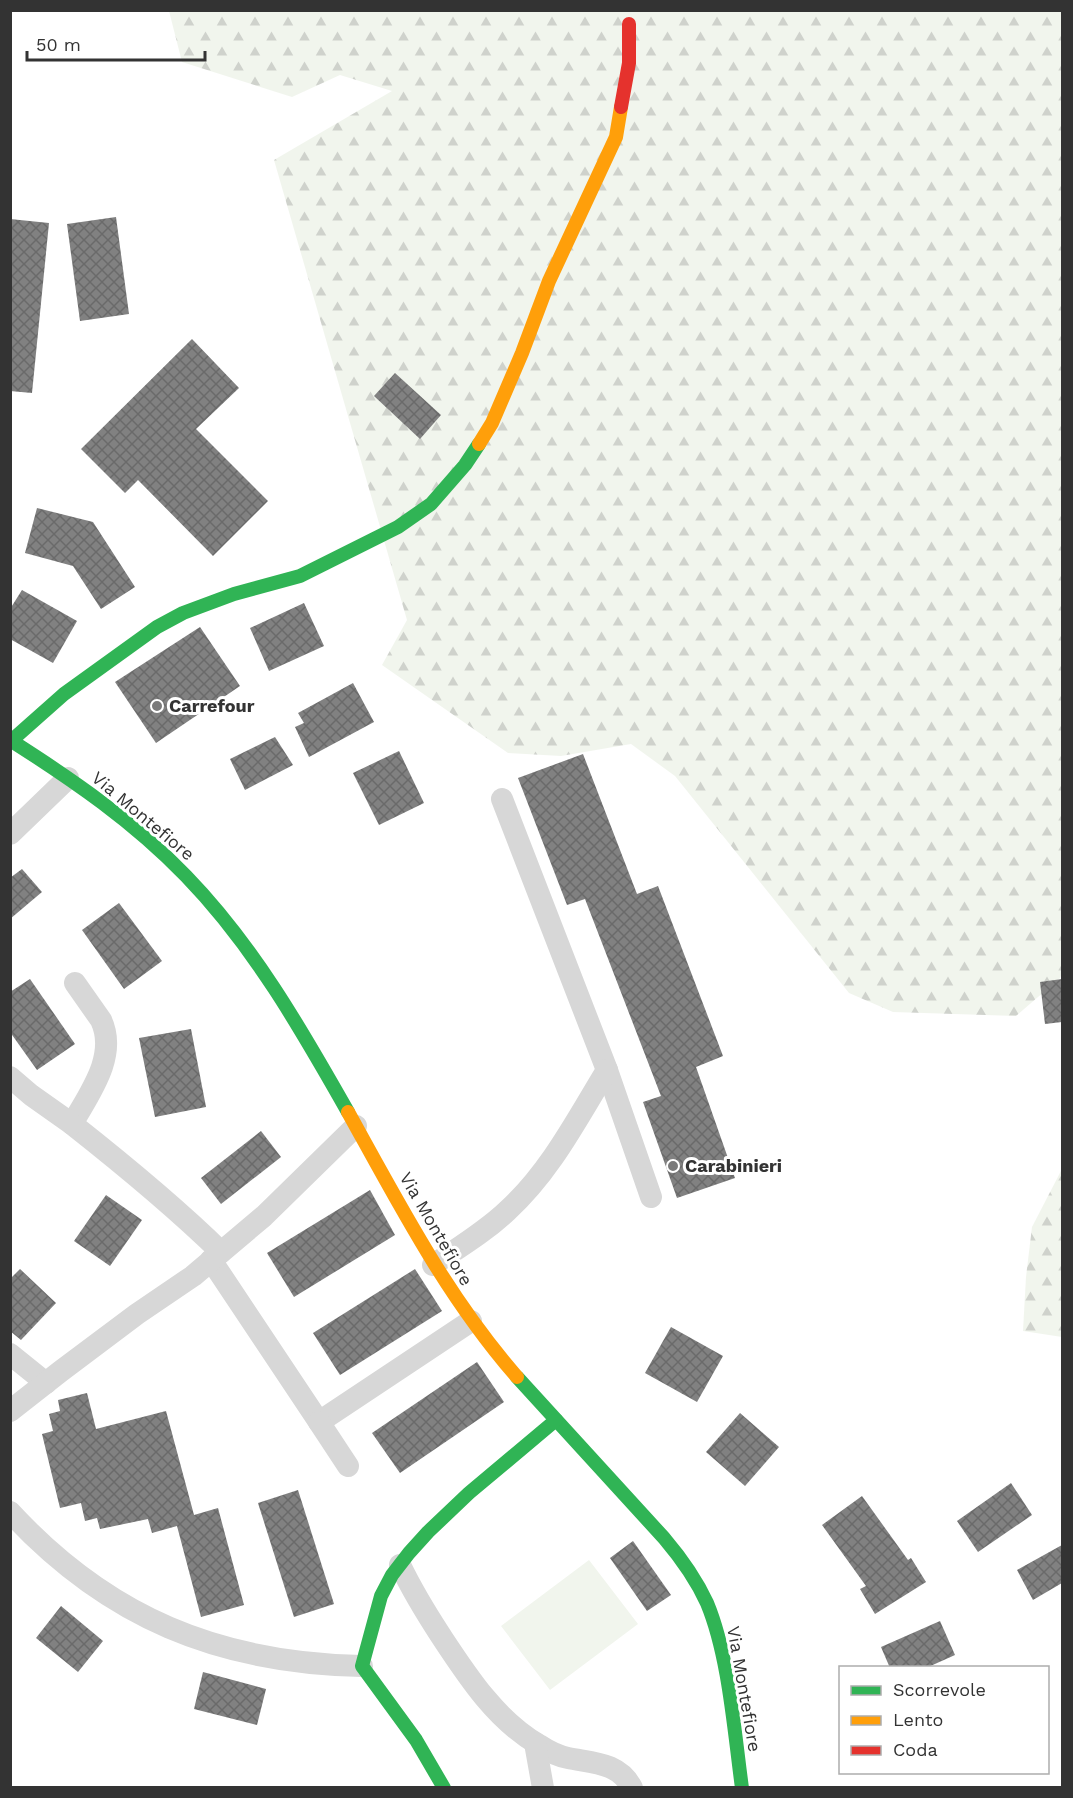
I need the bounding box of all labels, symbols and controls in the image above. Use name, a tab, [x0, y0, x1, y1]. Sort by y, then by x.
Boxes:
scale bar	[27, 24, 206, 62]
text: 50 m	[36, 34, 81, 55]
place label: Carrefour	[169, 695, 255, 716]
marker: Carrefour	[150, 699, 164, 713]
street label: Via Montefiore	[88, 767, 199, 865]
place label: Carabinieri	[685, 1155, 782, 1176]
marker: Carabinieri	[666, 1159, 680, 1173]
street label: Via Montefiore	[395, 1168, 477, 1289]
street label: Via Montefiore	[723, 1624, 766, 1753]
legend	[839, 1666, 1049, 1774]
text: Scorrevole	[893, 1679, 986, 1700]
text: Lento	[893, 1709, 943, 1730]
text: Coda	[893, 1739, 938, 1760]

